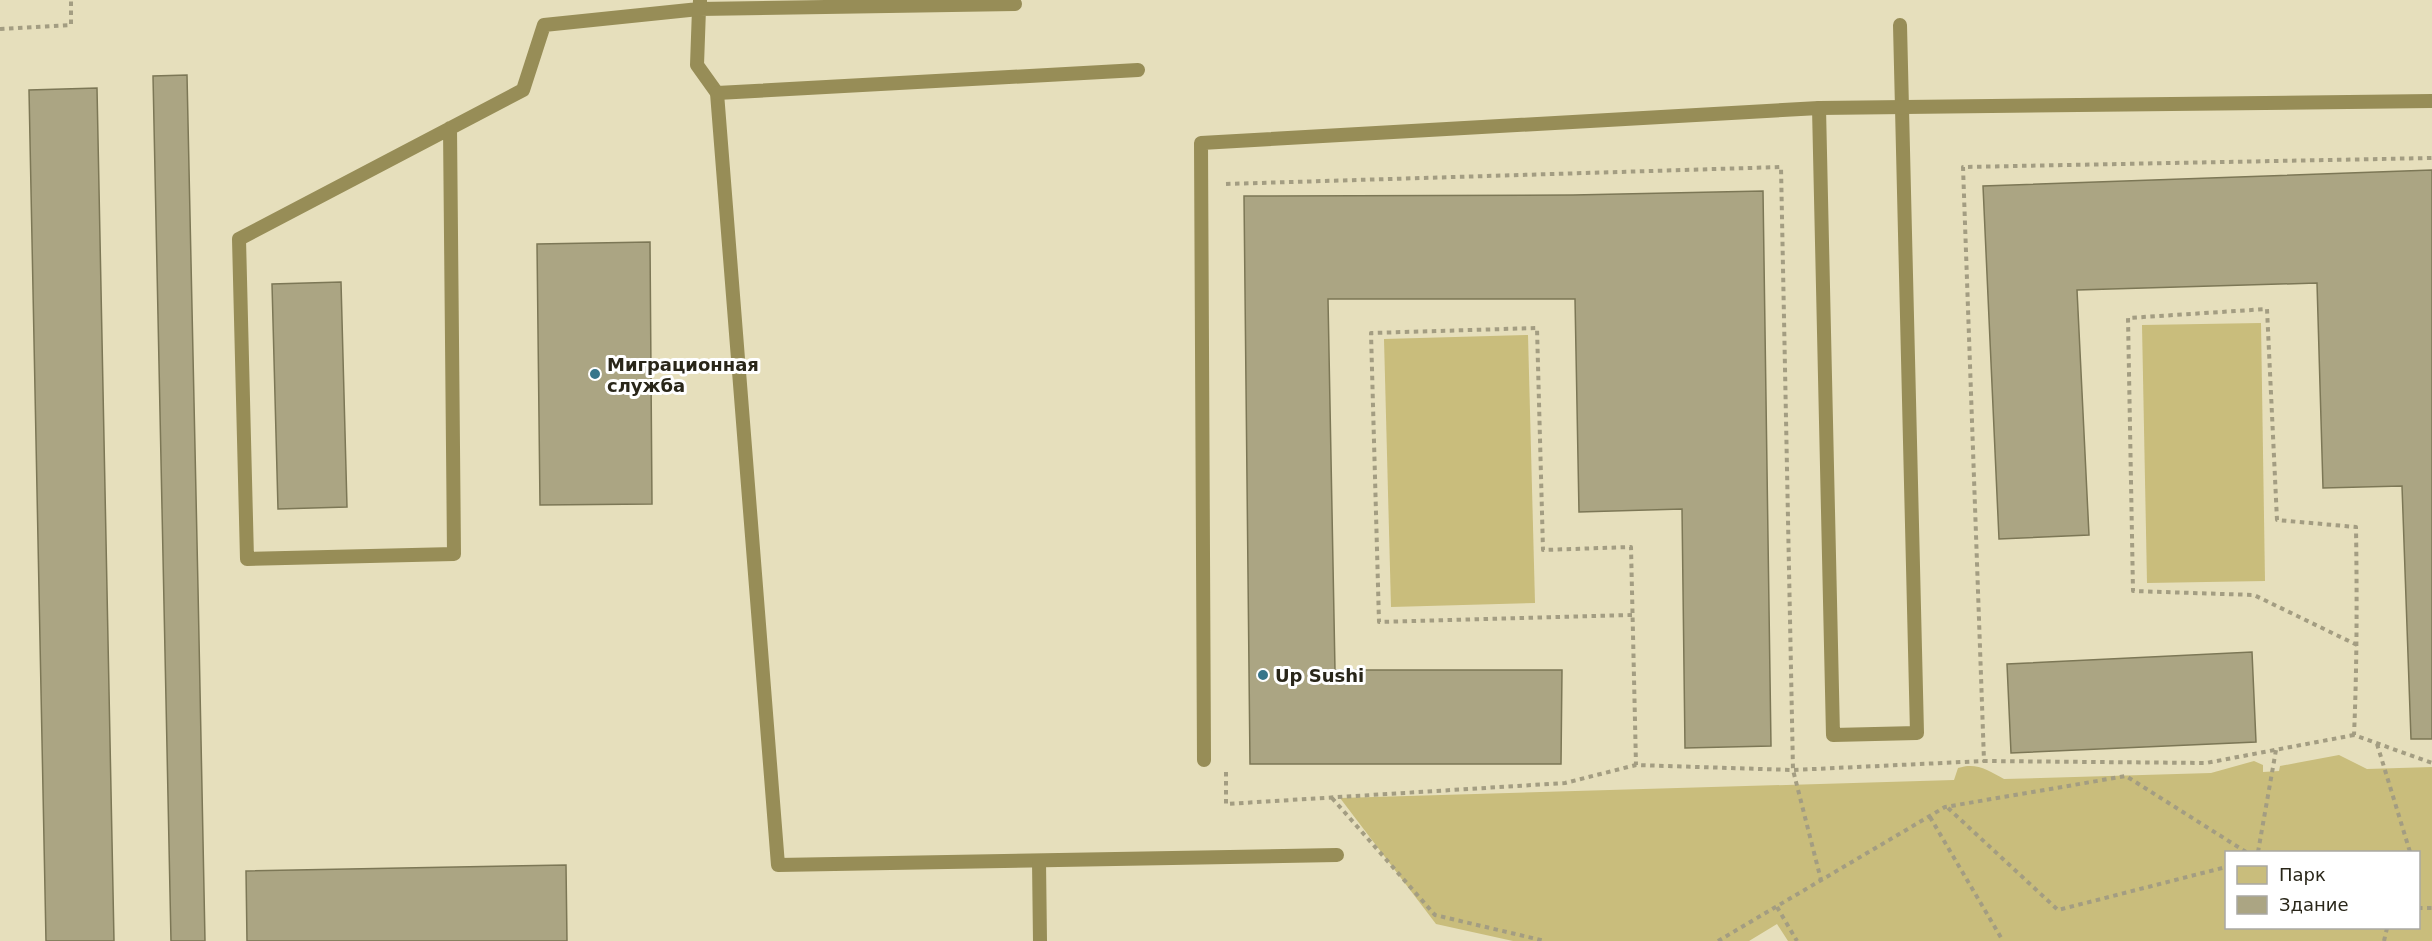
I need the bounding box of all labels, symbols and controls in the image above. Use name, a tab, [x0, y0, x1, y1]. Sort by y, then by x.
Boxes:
place label: Миграционная служба	[607, 354, 759, 396]
marker: Миграционная служба	[588, 367, 602, 381]
place label: Up Sushi	[1275, 665, 1364, 686]
marker: Up Sushi	[1256, 668, 1270, 682]
legend	[2225, 851, 2420, 929]
text: Парк	[2279, 864, 2326, 885]
text: Здание	[2279, 894, 2349, 915]

